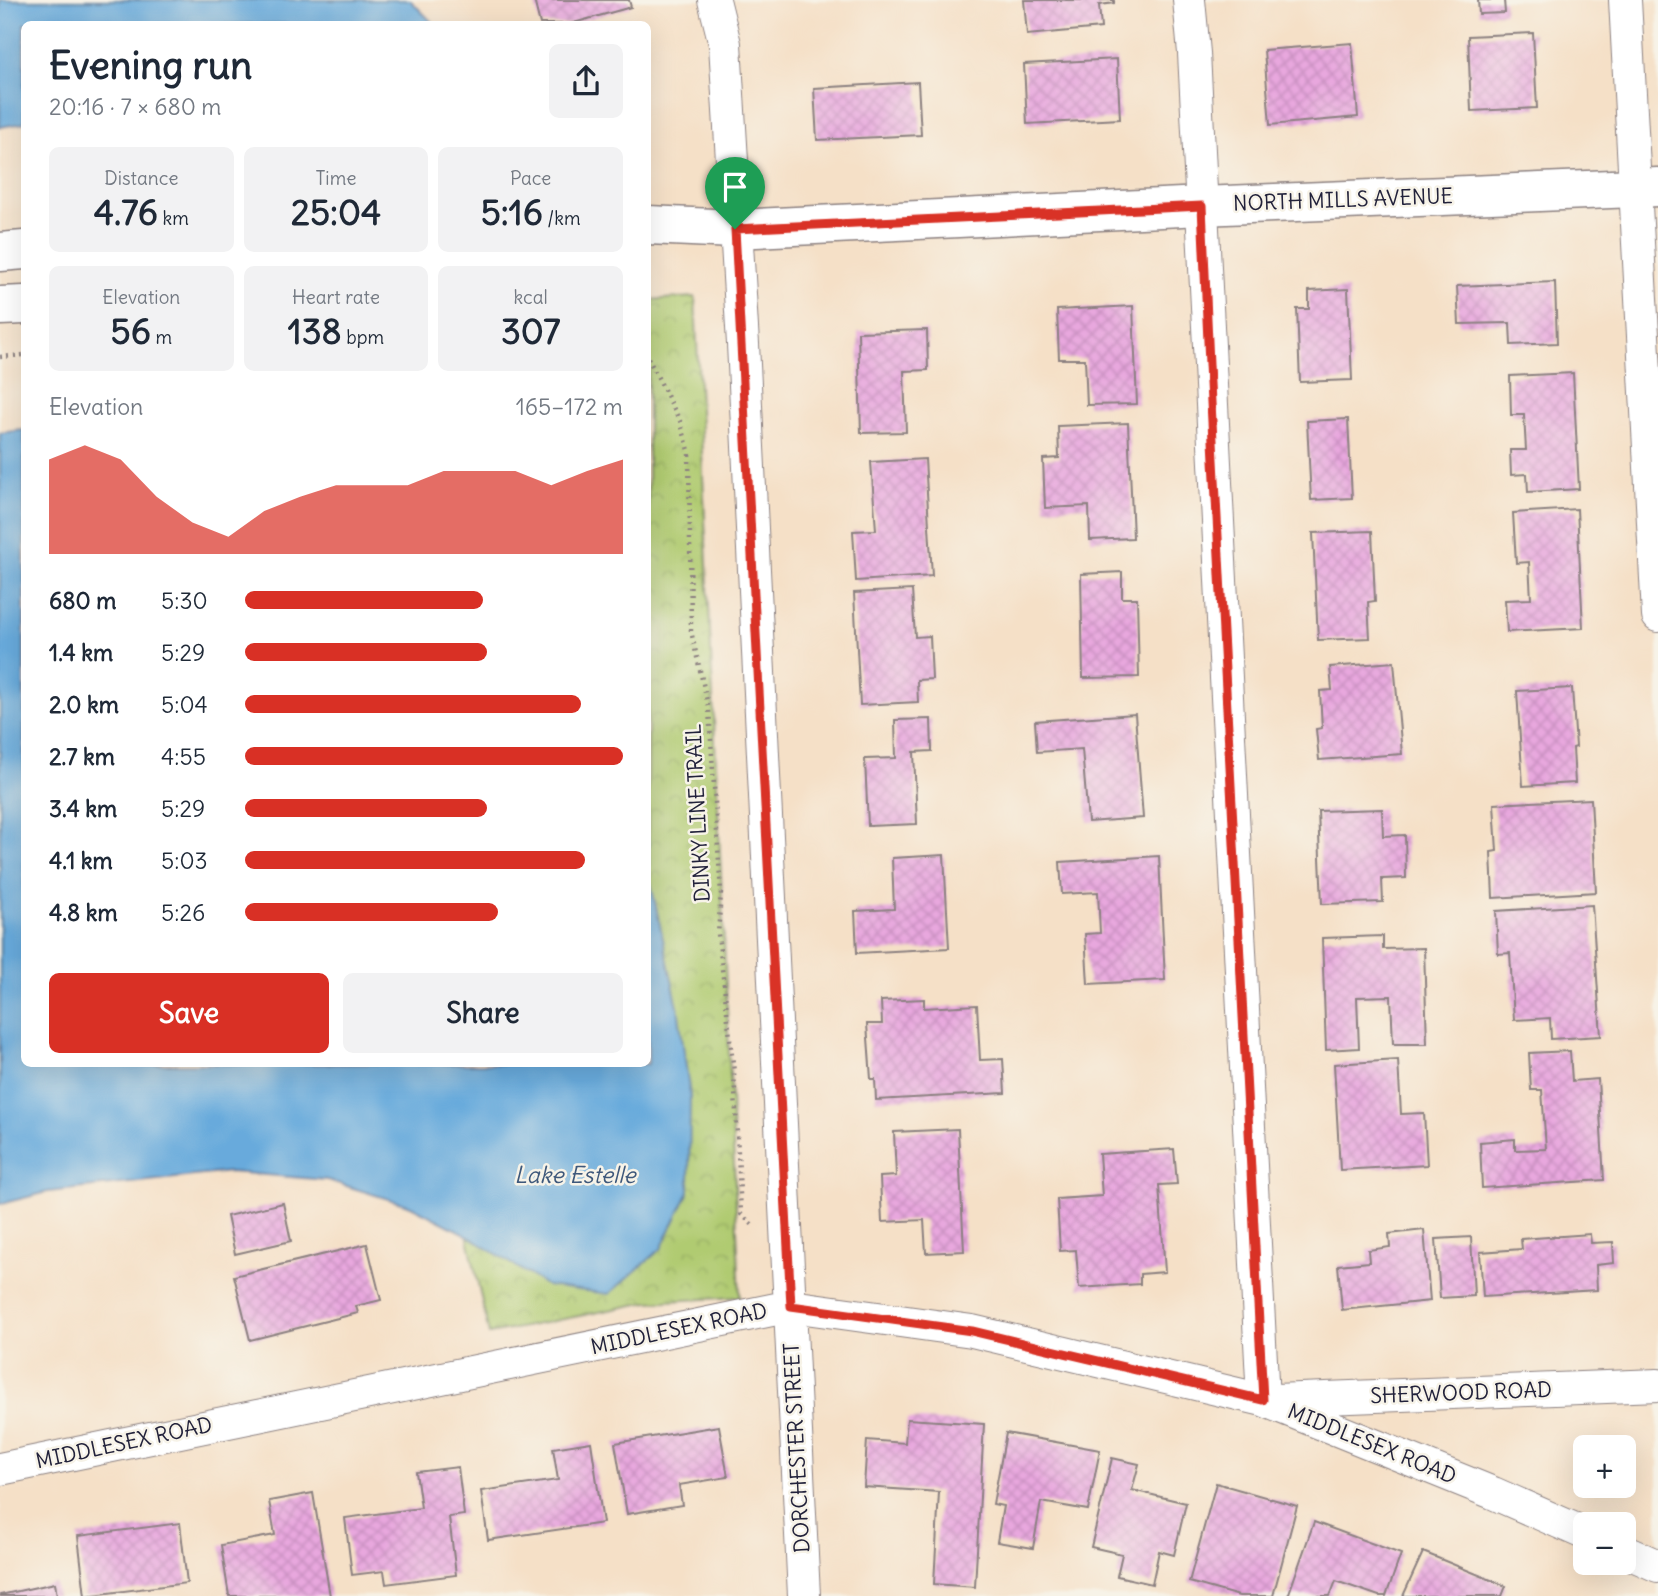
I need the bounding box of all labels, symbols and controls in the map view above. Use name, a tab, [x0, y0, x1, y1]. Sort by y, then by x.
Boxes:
text: Evening run	[49, 42, 252, 89]
button: share	[549, 44, 623, 118]
text: 20:16 · 7 × 680 m	[49, 92, 222, 121]
pin	[705, 157, 765, 229]
text: Distance	[104, 166, 178, 190]
text: Time	[315, 166, 357, 190]
text: Pace	[510, 166, 551, 190]
icon: arrive	[716, 168, 754, 206]
street label: NORTH MILLS AVENUE	[1233, 182, 1453, 217]
text: 4.76	[94, 190, 158, 234]
text: 25:04	[291, 190, 381, 234]
text: 5:16	[481, 190, 543, 234]
text: km	[158, 206, 189, 230]
text: /km	[543, 206, 581, 230]
text: Elevation	[102, 285, 180, 309]
text: Heart rate	[292, 285, 380, 309]
text: kcal	[514, 285, 548, 309]
text: 56	[111, 309, 151, 353]
text: 138	[288, 309, 342, 353]
text: 307	[501, 309, 560, 353]
text: m	[151, 325, 172, 349]
text: bpm	[342, 325, 384, 349]
text: Elevation	[49, 392, 143, 421]
text: 165–172 m	[516, 392, 623, 421]
text: 680 m	[49, 586, 116, 615]
text: 5:30	[161, 586, 208, 615]
text: 1.4 km	[49, 638, 113, 667]
text: 5:29	[161, 638, 205, 667]
text: 2.0 km	[49, 690, 119, 719]
text: 5:04	[161, 690, 208, 719]
street label: DINKY LINE TRAIL	[679, 723, 716, 903]
text: 2.7 km	[49, 742, 115, 771]
text: 4:55	[161, 742, 206, 771]
text: 3.4 km	[49, 794, 117, 823]
text: 5:29	[161, 794, 205, 823]
text: 4.1 km	[49, 846, 113, 875]
text: 5:03	[161, 846, 208, 875]
text: 4.8 km	[49, 898, 118, 927]
text: 5:26	[161, 898, 205, 927]
button: Save	[49, 973, 329, 1053]
button: Share	[343, 973, 623, 1053]
water label: Lake Estelle	[514, 1160, 637, 1189]
street label: MIDDLESEX ROAD	[588, 1297, 770, 1360]
street label: DORCHESTER STREET	[778, 1342, 815, 1554]
street label: SHERWOOD ROAD	[1370, 1376, 1552, 1409]
street label: MIDDLESEX ROAD	[1284, 1397, 1461, 1490]
street label: MIDDLESEX ROAD	[33, 1411, 215, 1474]
map controls	[1573, 1435, 1636, 1575]
button: +	[1573, 1435, 1636, 1498]
button: −	[1573, 1512, 1636, 1575]

